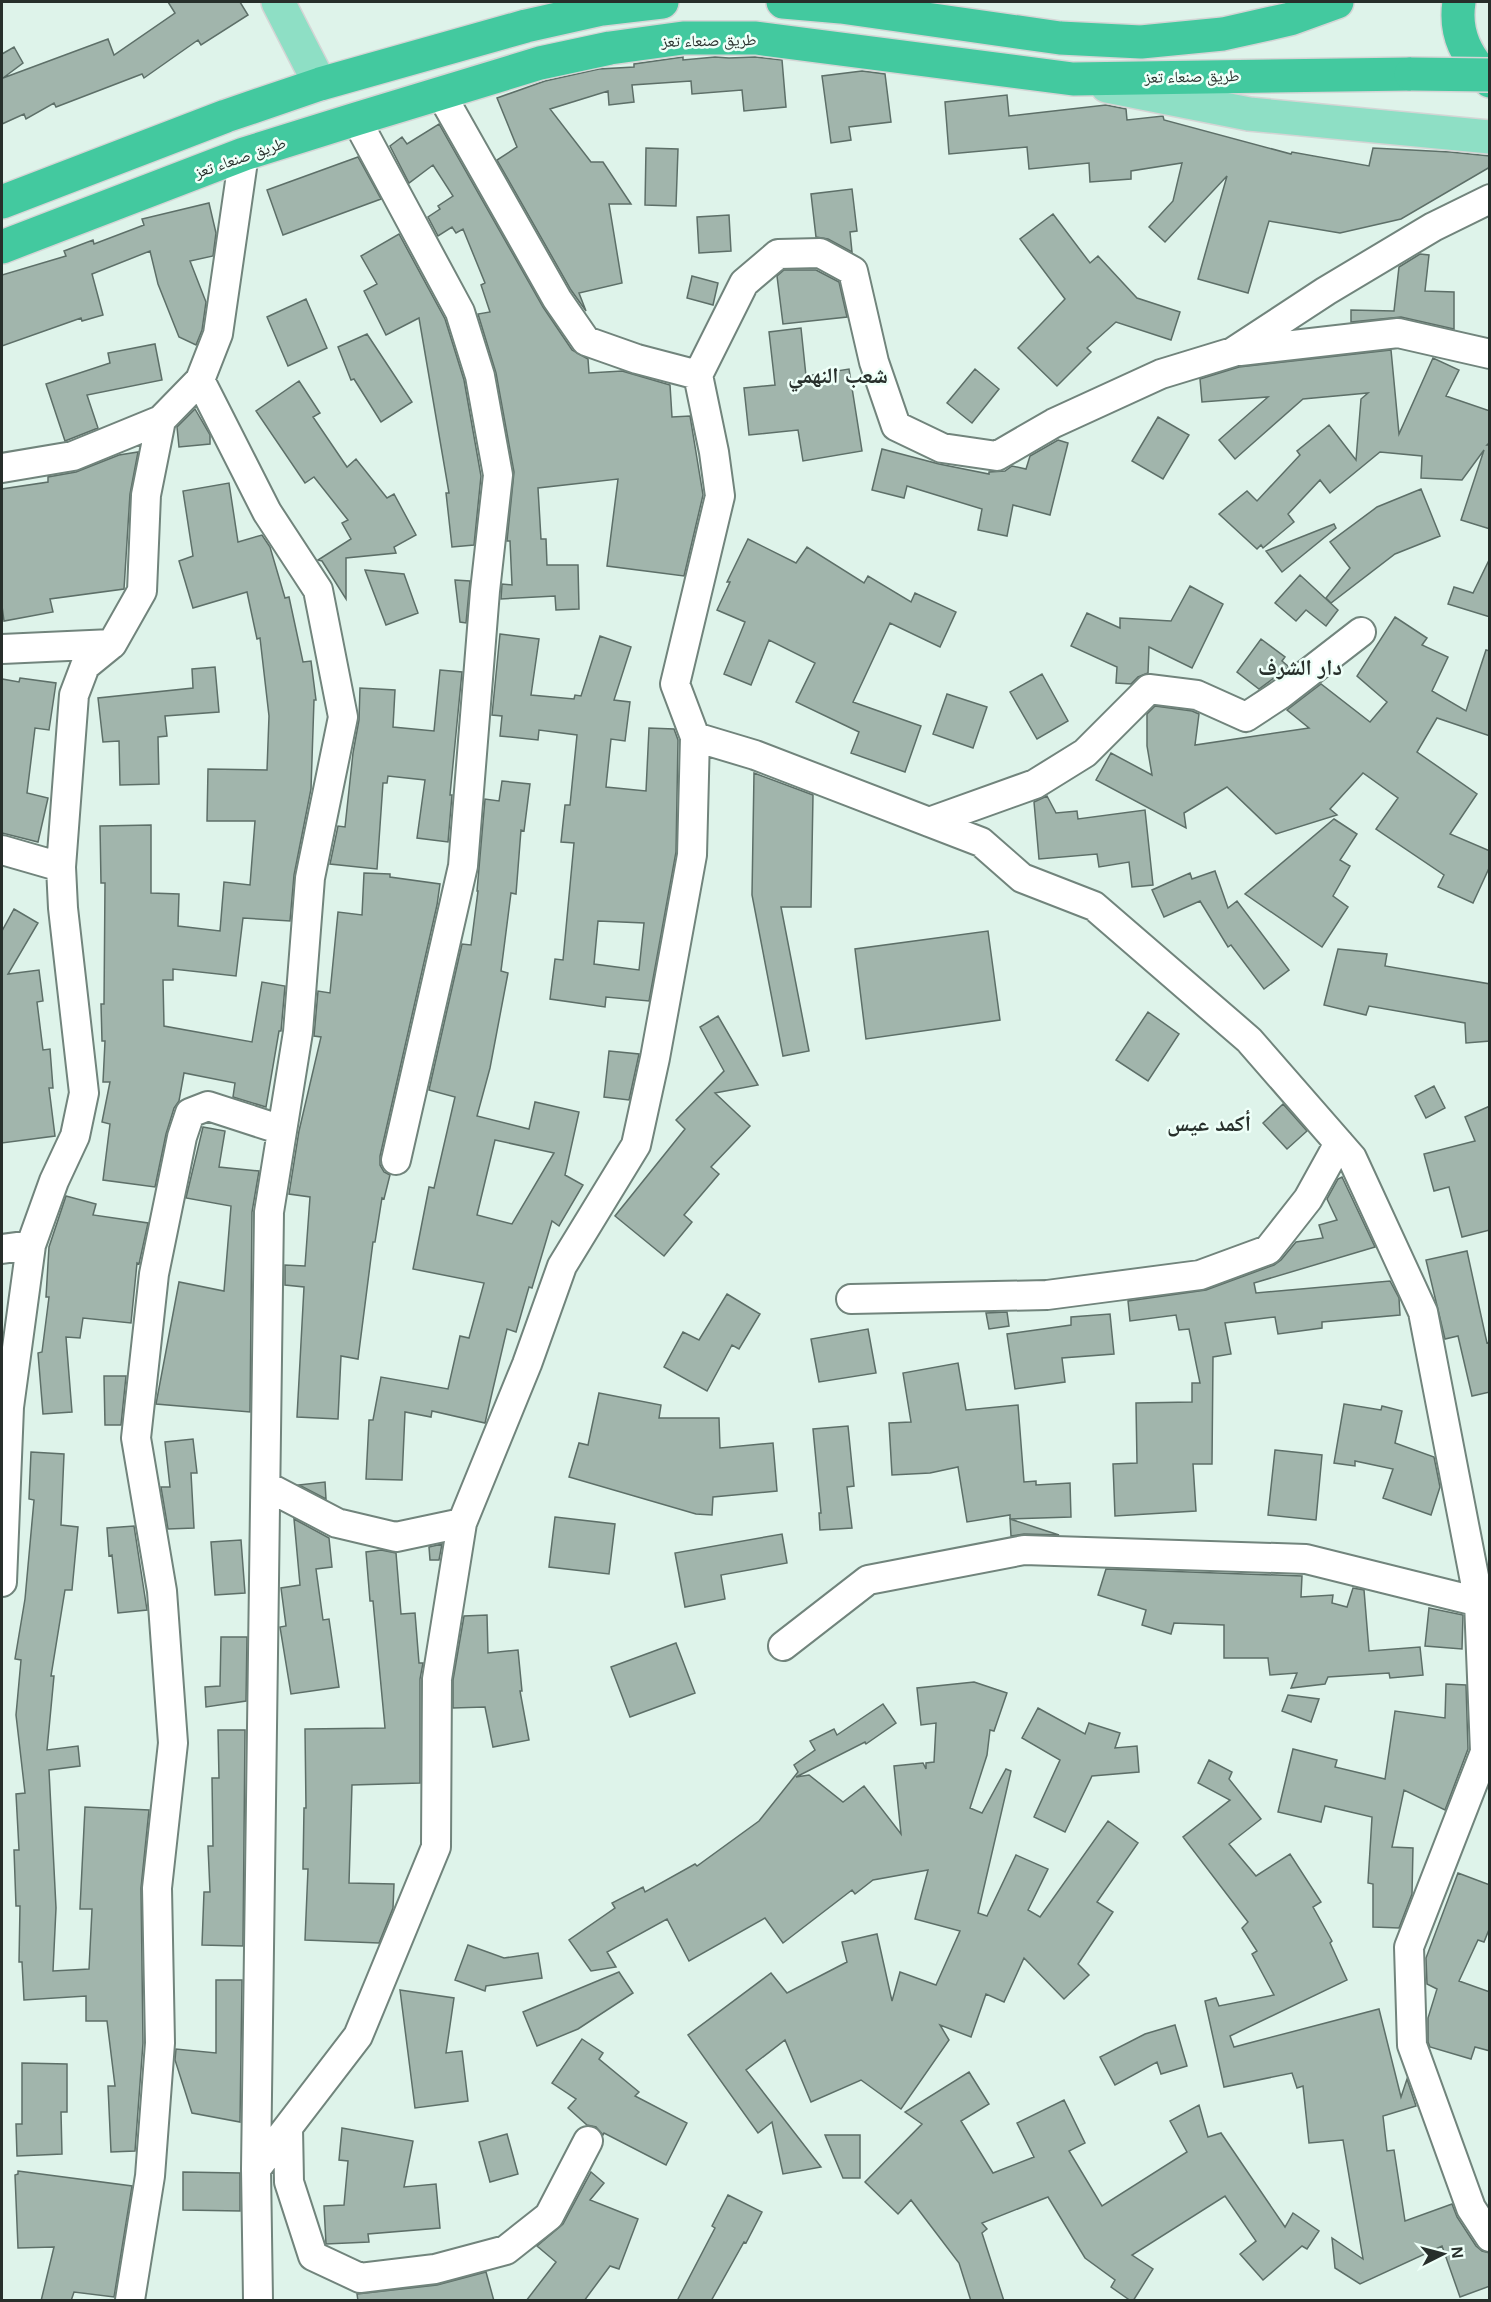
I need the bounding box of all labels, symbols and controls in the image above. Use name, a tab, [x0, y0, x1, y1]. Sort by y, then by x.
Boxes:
street label: طريق صنعاء تعز	[660, 31, 757, 52]
street label: طريق صنعاء تعز	[1143, 67, 1240, 88]
street label: طريق صنعاء تعز	[191, 134, 289, 183]
district label: شعب النهمي	[788, 363, 888, 392]
district label: دار الشرف	[1258, 655, 1342, 680]
district label: أكمد عيس	[1167, 1109, 1251, 1137]
north arrow	[1413, 2224, 1473, 2284]
text: N	[1448, 2246, 1466, 2259]

